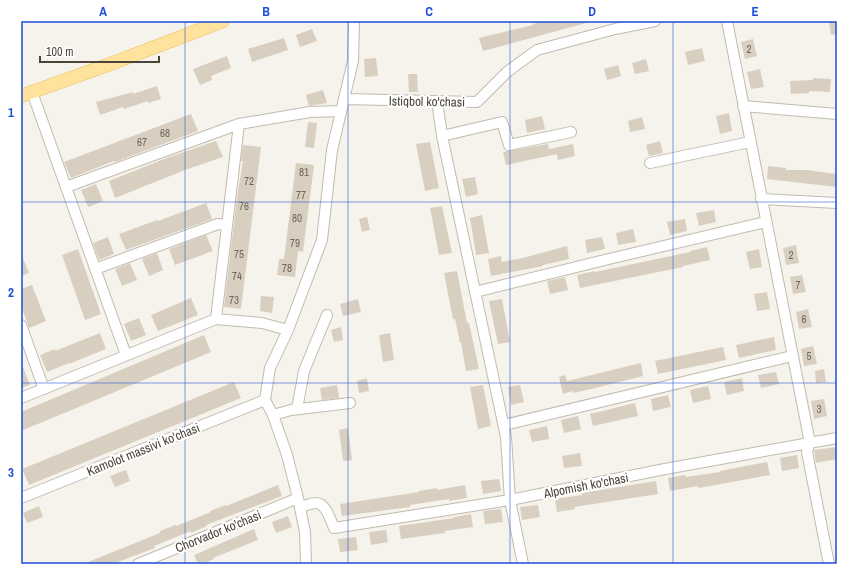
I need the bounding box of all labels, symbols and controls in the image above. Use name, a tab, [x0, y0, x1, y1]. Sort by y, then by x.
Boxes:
text: A	[99, 3, 107, 20]
text: B	[262, 3, 270, 20]
text: C	[425, 3, 433, 20]
text: D	[588, 3, 596, 20]
text: E	[751, 3, 759, 20]
scale bar	[40, 38, 159, 64]
house number: 2	[746, 42, 752, 56]
text: 100 m	[46, 44, 73, 60]
street label: Istiqbol ko'chasi	[389, 92, 465, 111]
text: 1	[8, 104, 14, 121]
house number: 68	[160, 126, 170, 140]
house number: 67	[137, 135, 147, 149]
house number: 81	[299, 165, 309, 179]
house number: 72	[244, 174, 254, 188]
house number: 77	[296, 188, 306, 202]
house number: 76	[239, 199, 249, 213]
house number: 80	[292, 211, 302, 225]
house number: 79	[290, 236, 300, 250]
house number: 75	[234, 247, 244, 261]
house number: 2	[788, 248, 794, 262]
house number: 78	[282, 261, 292, 275]
house number: 74	[232, 269, 242, 283]
house number: 7	[795, 278, 801, 292]
text: 2	[8, 284, 14, 301]
house number: 73	[229, 293, 239, 307]
house number: 6	[801, 312, 807, 326]
house number: 5	[806, 349, 812, 363]
house number: 3	[816, 402, 822, 416]
street label: Kamolot massivi ko'chasi	[84, 419, 202, 480]
text: 3	[8, 464, 14, 481]
street label: Alpomish ko'chasi	[541, 469, 630, 502]
street label: Chorvador ko'chasi	[173, 506, 264, 556]

